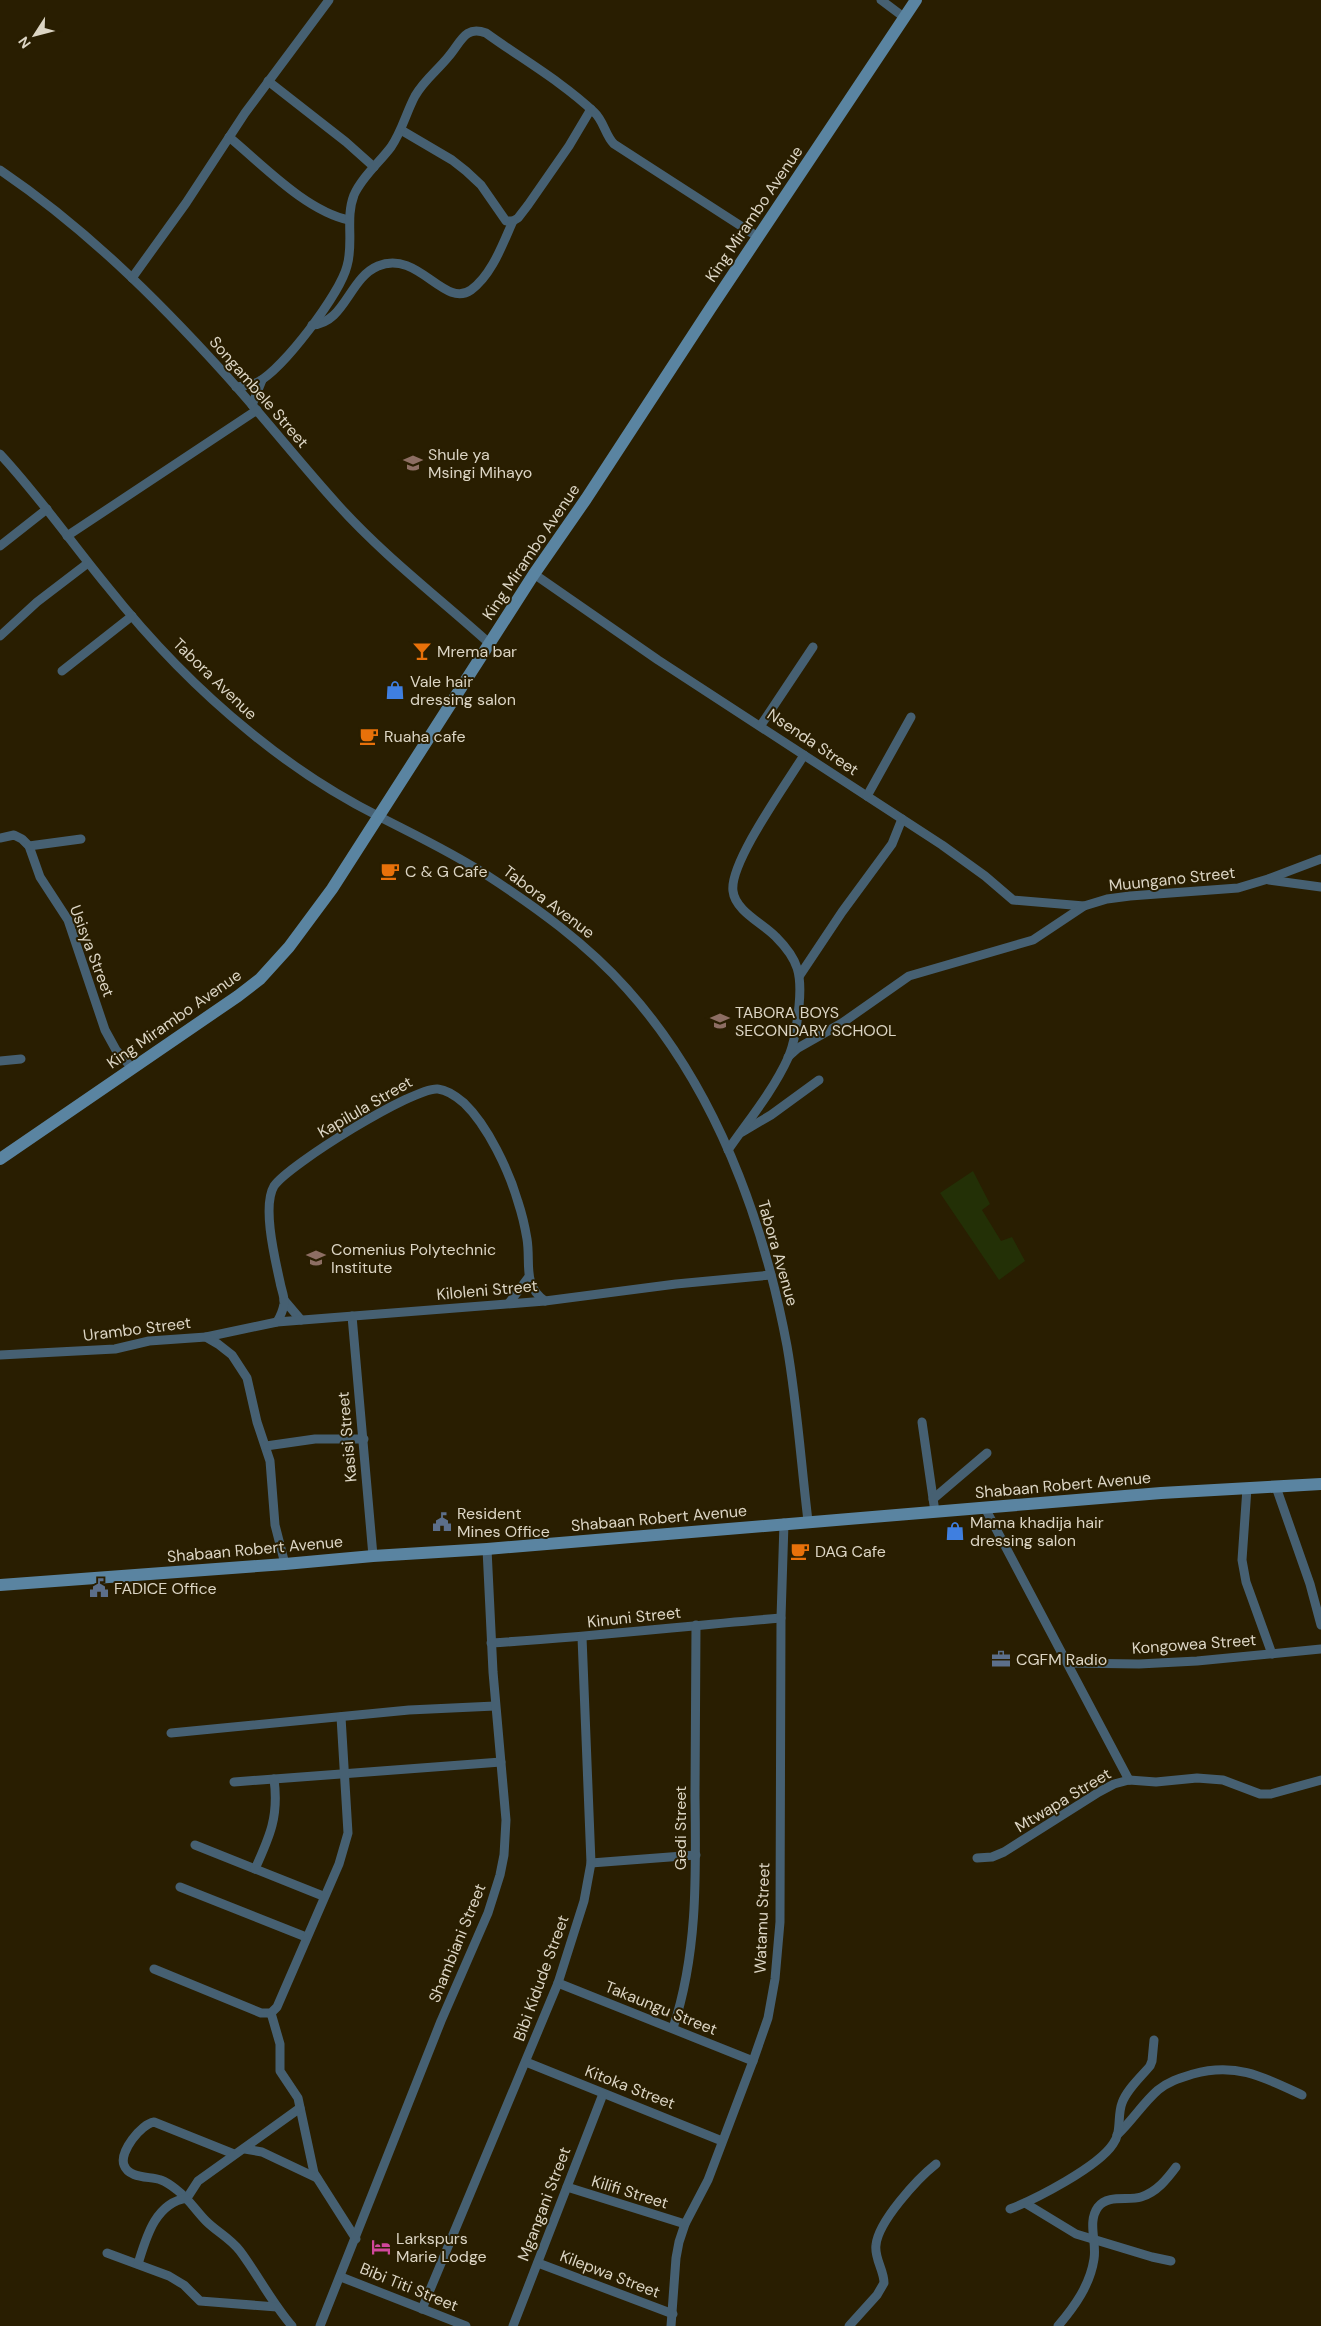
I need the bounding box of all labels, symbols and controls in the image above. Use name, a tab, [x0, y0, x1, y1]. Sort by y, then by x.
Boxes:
north arrow	[10, 10, 60, 60]
text: N	[14, 33, 35, 52]
street label: King Mirambo Avenue	[701, 142, 807, 286]
street label: Songambele Street	[205, 332, 313, 452]
place label: Shule ya Msingi Mihayo	[428, 444, 532, 483]
school or university icon: Shule ya Msingi Mihayo	[402, 452, 424, 474]
street label: King Mirambo Avenue	[478, 480, 584, 624]
street label: Tabora Avenue	[168, 634, 262, 724]
bar icon: Mrema bar	[411, 640, 433, 662]
place label: Mrema bar	[437, 641, 517, 662]
place label: Vale hair dressing salon	[410, 671, 516, 710]
shop icon: Vale hair dressing salon	[384, 679, 406, 701]
street label: Nsenda Street	[763, 704, 863, 780]
cafe icon: Ruaha cafe	[358, 725, 380, 747]
place label: Ruaha cafe	[384, 726, 466, 747]
cafe icon: C & G Cafe	[379, 860, 401, 882]
place label: C & G Cafe	[405, 861, 488, 882]
street label: Tabora Avenue	[499, 861, 599, 943]
street label: Muungano Street	[1108, 862, 1236, 896]
street label: Usisya Street	[65, 902, 119, 1000]
street label: King Mirambo Avenue	[103, 965, 245, 1073]
place label: TABORA BOYS SECONDARY SCHOOL	[735, 1002, 897, 1041]
school or university icon: TABORA BOYS SECONDARY SCHOOL	[709, 1010, 731, 1032]
street label: Kapilula Street	[314, 1071, 416, 1143]
street label: Tabora Avenue	[753, 1198, 803, 1308]
place label: Comenius Polytechnic Institute	[331, 1239, 496, 1278]
school or university icon: Comenius Polytechnic Institute	[305, 1247, 327, 1269]
street label: Kiloleni Street	[436, 1275, 538, 1305]
street label: Urambo Street	[82, 1312, 192, 1346]
street label: Kasisi Street	[333, 1391, 361, 1483]
street label: Shabaan Robert Avenue	[974, 1467, 1152, 1503]
street label: Shabaan Robert Avenue	[570, 1500, 748, 1536]
place label: Resident Mines Office	[457, 1503, 550, 1542]
public building icon: Resident Mines Office	[431, 1511, 453, 1533]
place label: Mama khadija hair dressing salon	[970, 1512, 1104, 1551]
shop icon: Mama khadija hair dressing salon	[944, 1520, 966, 1542]
street label: Shabaan Robert Avenue	[166, 1531, 344, 1567]
cafe icon: DAG Cafe	[789, 1540, 811, 1562]
place label: DAG Cafe	[815, 1541, 886, 1562]
public building icon: FADICE Office	[88, 1577, 110, 1599]
place label: FADICE Office	[114, 1578, 217, 1599]
street label: Kinuni Street	[586, 1602, 682, 1632]
street label: Kongowea Street	[1131, 1629, 1257, 1659]
office icon: CGFM Radio	[990, 1648, 1012, 1670]
place label: CGFM Radio	[1016, 1649, 1107, 1670]
street label: Mtwapa Street	[1011, 1763, 1115, 1837]
street label: Gedi Street	[670, 1786, 691, 1870]
street label: Watamu Street	[750, 1862, 774, 1974]
street label: Shambiani Street	[424, 1880, 490, 2006]
street label: Bibi Kidude Street	[508, 1912, 574, 2044]
street label: Takaungu Street	[602, 1976, 720, 2040]
street label: Kitoka Street	[582, 2060, 678, 2114]
street label: Mgangani Street	[513, 2144, 575, 2264]
street label: Kilifi Street	[589, 2170, 671, 2214]
place label: Larkspurs Marie Lodge	[396, 2228, 487, 2267]
hotel icon: Larkspurs Marie Lodge	[370, 2236, 392, 2258]
street label: Kilepwa Street	[557, 2245, 663, 2303]
street label: Bibi Titi Street	[357, 2258, 461, 2316]

